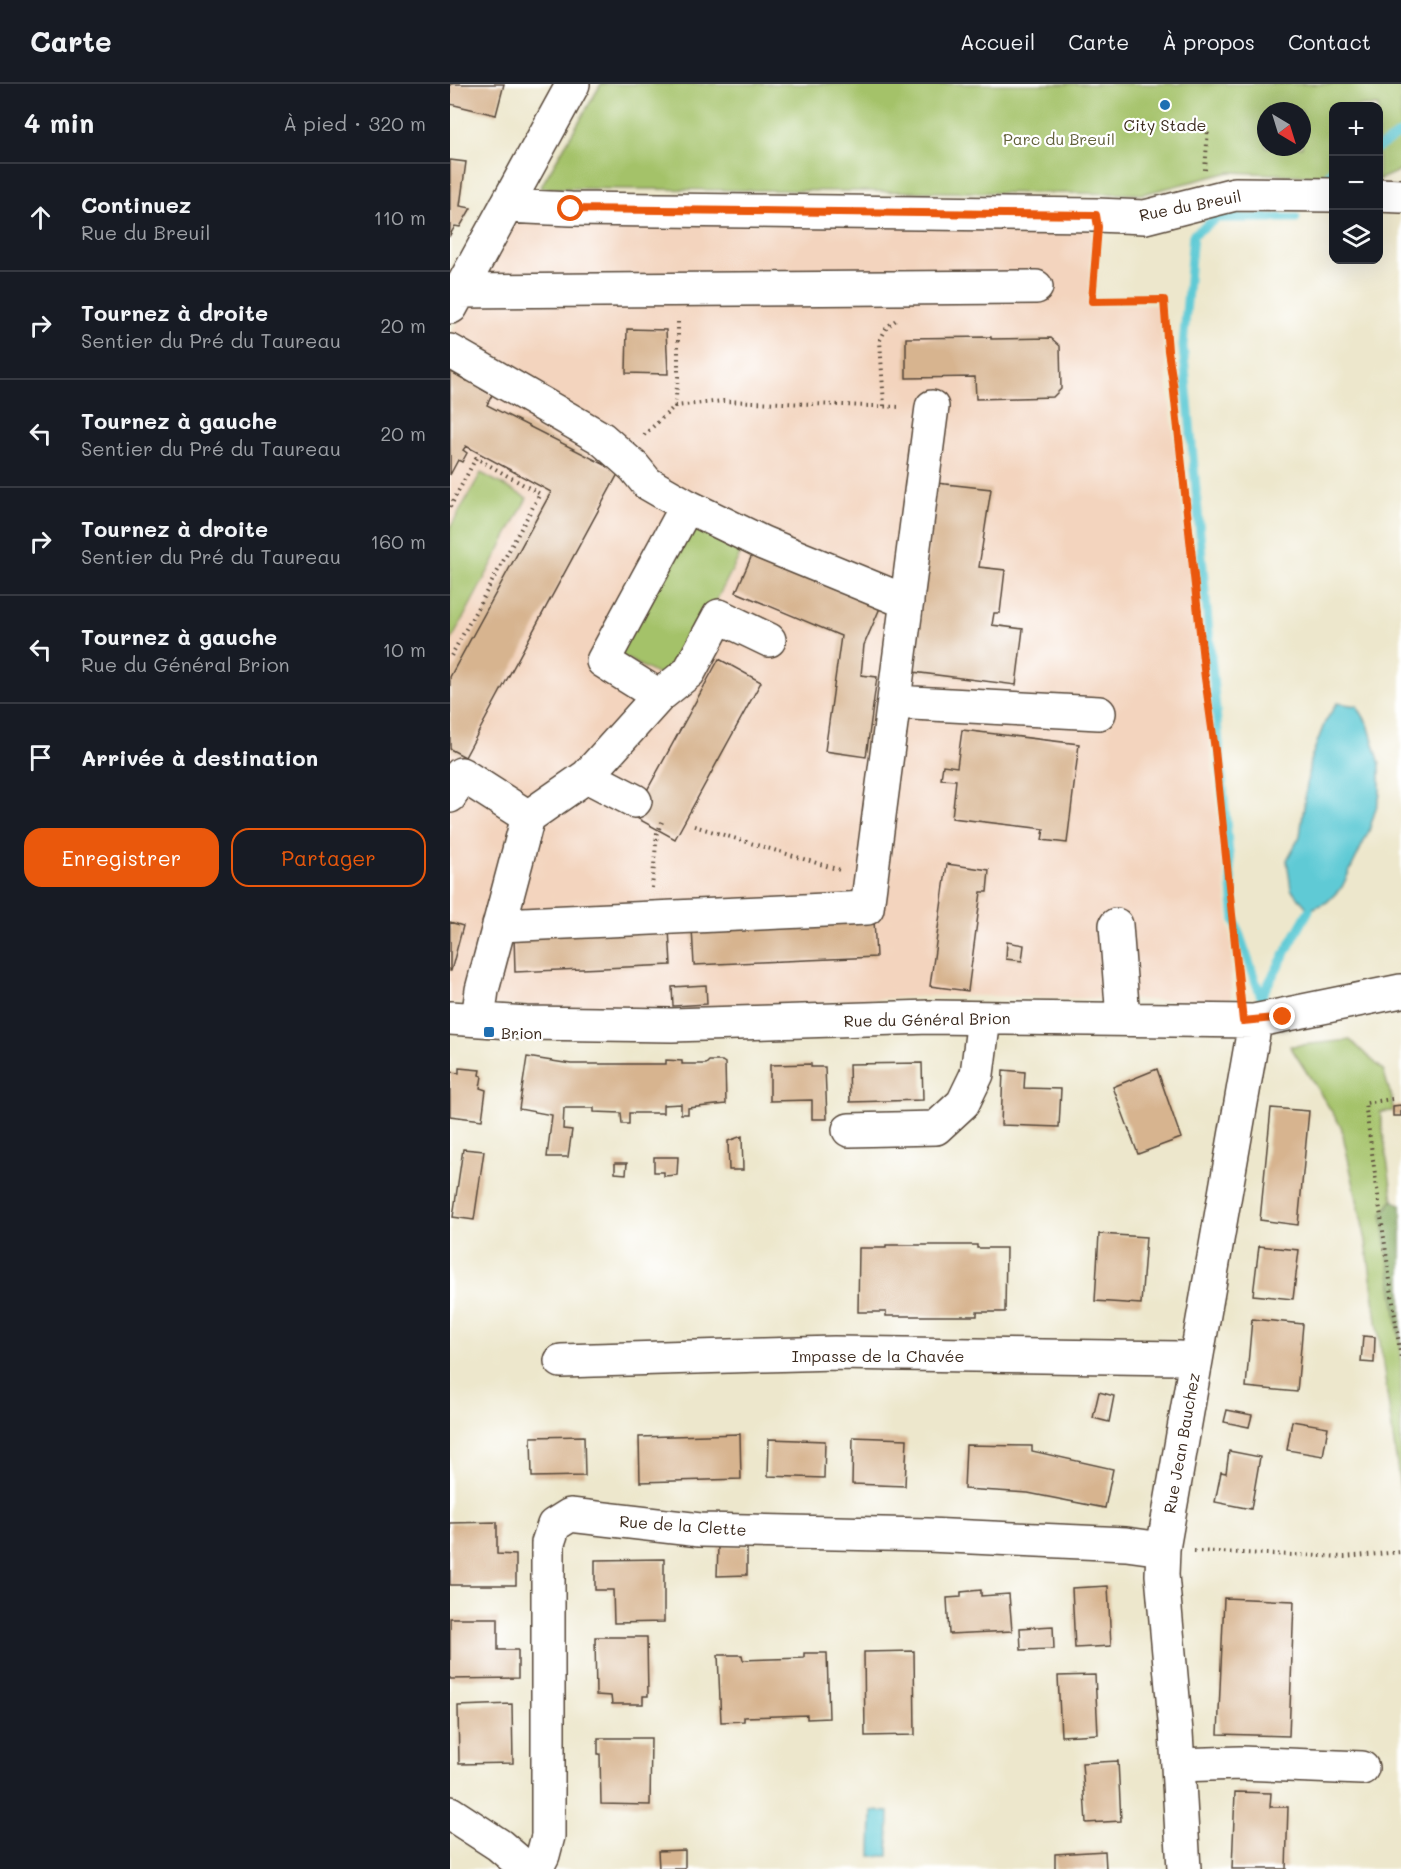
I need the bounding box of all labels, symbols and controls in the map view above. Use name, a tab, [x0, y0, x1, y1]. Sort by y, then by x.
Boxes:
text: Carte	[30, 23, 112, 59]
text: Accueil	[960, 28, 1035, 55]
text: Carte	[1068, 28, 1129, 55]
text: À propos	[1162, 28, 1255, 55]
text: Contact	[1288, 28, 1371, 55]
marker: City Stade	[1158, 98, 1172, 112]
north arrow	[1257, 102, 1311, 156]
map controls	[1329, 102, 1383, 264]
button: +	[1329, 102, 1383, 156]
text: 4 min	[24, 106, 94, 140]
text: À pied · 320 m	[283, 110, 426, 136]
place label: City Stade	[1124, 114, 1206, 135]
park label: Parc du Breuil	[1003, 128, 1115, 149]
button: −	[1329, 156, 1383, 210]
street label: Rue du Breuil	[1137, 185, 1243, 225]
text: Continuez	[81, 190, 191, 219]
route start	[557, 195, 583, 221]
icon: ahead	[24, 201, 57, 234]
text: 110 m	[373, 204, 426, 230]
button: layers	[1329, 210, 1383, 264]
text: Rue du Breuil	[81, 219, 210, 245]
text: Tournez à droite	[81, 298, 268, 327]
icon: right	[24, 309, 57, 342]
text: 20 m	[380, 312, 426, 338]
text: Sentier du Pré du Taureau	[81, 327, 341, 353]
text: Tournez à gauche	[81, 406, 277, 435]
icon: left	[24, 417, 57, 450]
text: 20 m	[380, 420, 426, 446]
text: Sentier du Pré du Taureau	[81, 435, 341, 461]
text: Tournez à droite	[81, 514, 268, 543]
icon: right	[24, 525, 57, 558]
text: 160 m	[370, 528, 426, 554]
text: Sentier du Pré du Taureau	[81, 543, 341, 569]
text: Tournez à gauche	[81, 622, 277, 651]
icon: left	[24, 633, 57, 666]
text: 10 m	[382, 636, 426, 662]
text: Rue du Général Brion	[81, 651, 290, 677]
icon: arrive	[24, 741, 57, 774]
text: Arrivée à destination	[81, 743, 318, 772]
button: Enregistrer	[24, 828, 219, 887]
button: Partager	[231, 828, 426, 887]
route end	[1269, 1003, 1295, 1029]
street label: Rue du Général Brion	[843, 1007, 1011, 1031]
place label: Brion	[501, 1022, 542, 1043]
marker: Brion	[482, 1025, 496, 1039]
street label: Impasse de la Chavée	[792, 1345, 964, 1366]
street label: Rue Jean Bauchez	[1158, 1371, 1204, 1515]
street label: Rue de la Clette	[619, 1510, 747, 1540]

